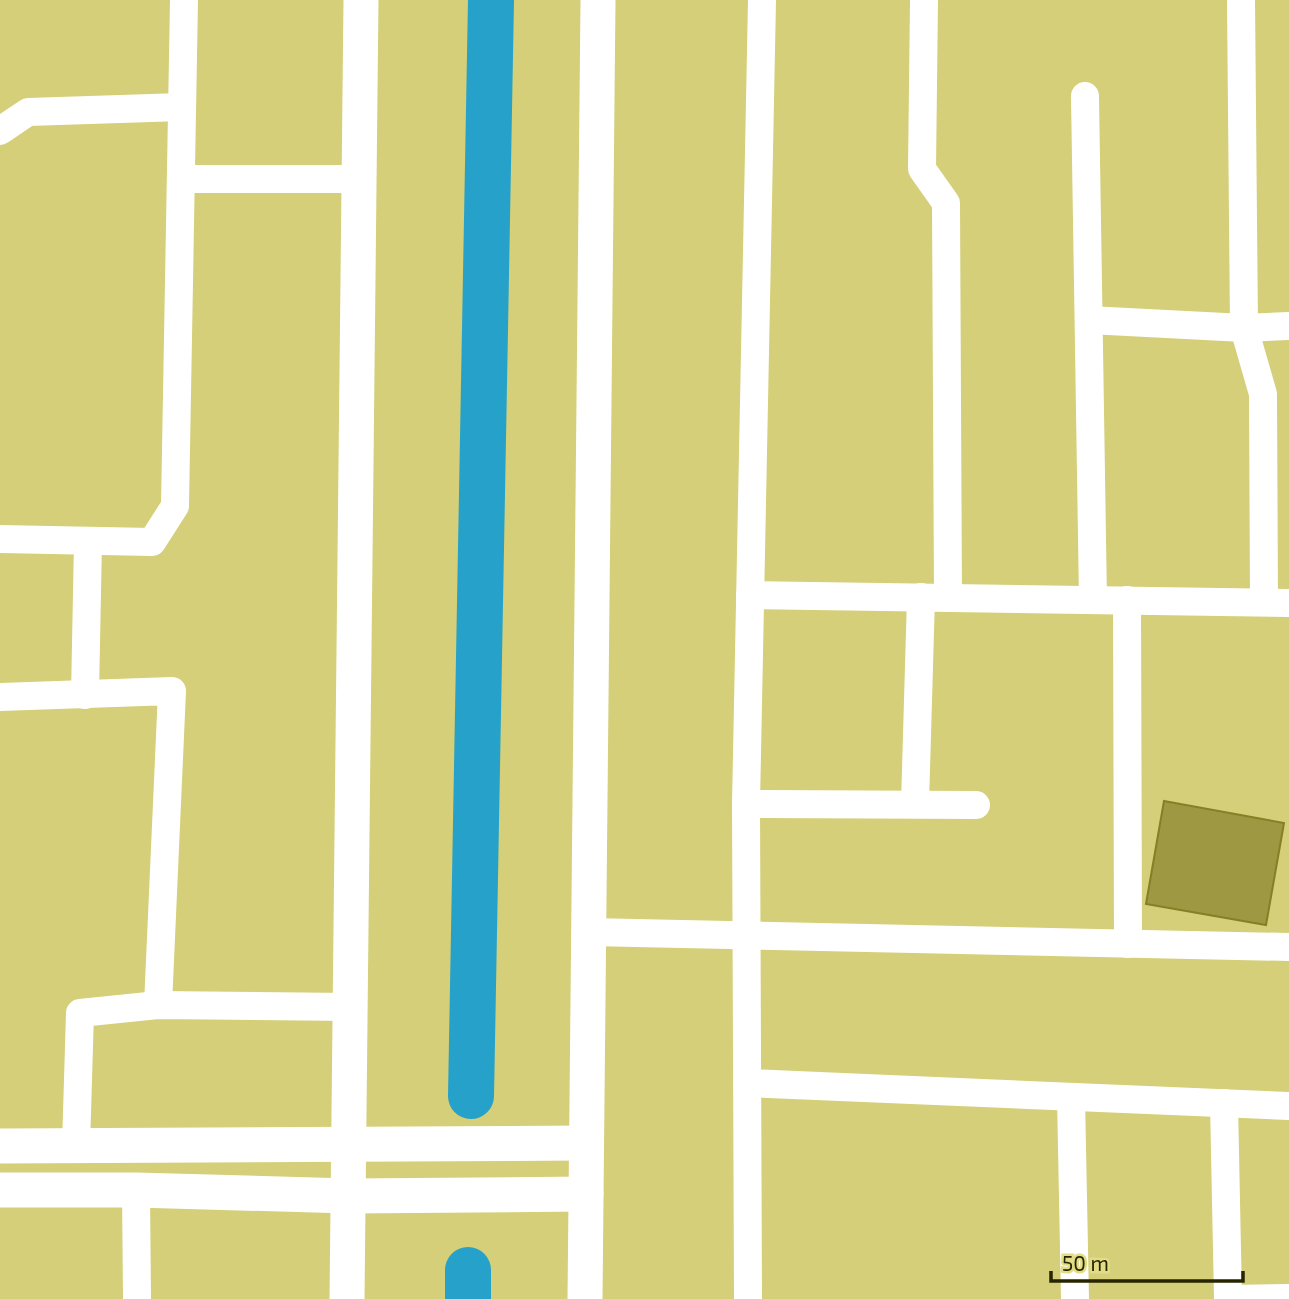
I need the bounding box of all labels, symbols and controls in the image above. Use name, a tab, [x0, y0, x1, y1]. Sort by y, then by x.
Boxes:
scale bar	[1051, 1240, 1244, 1284]
text: 50 m	[1062, 1250, 1109, 1275]

